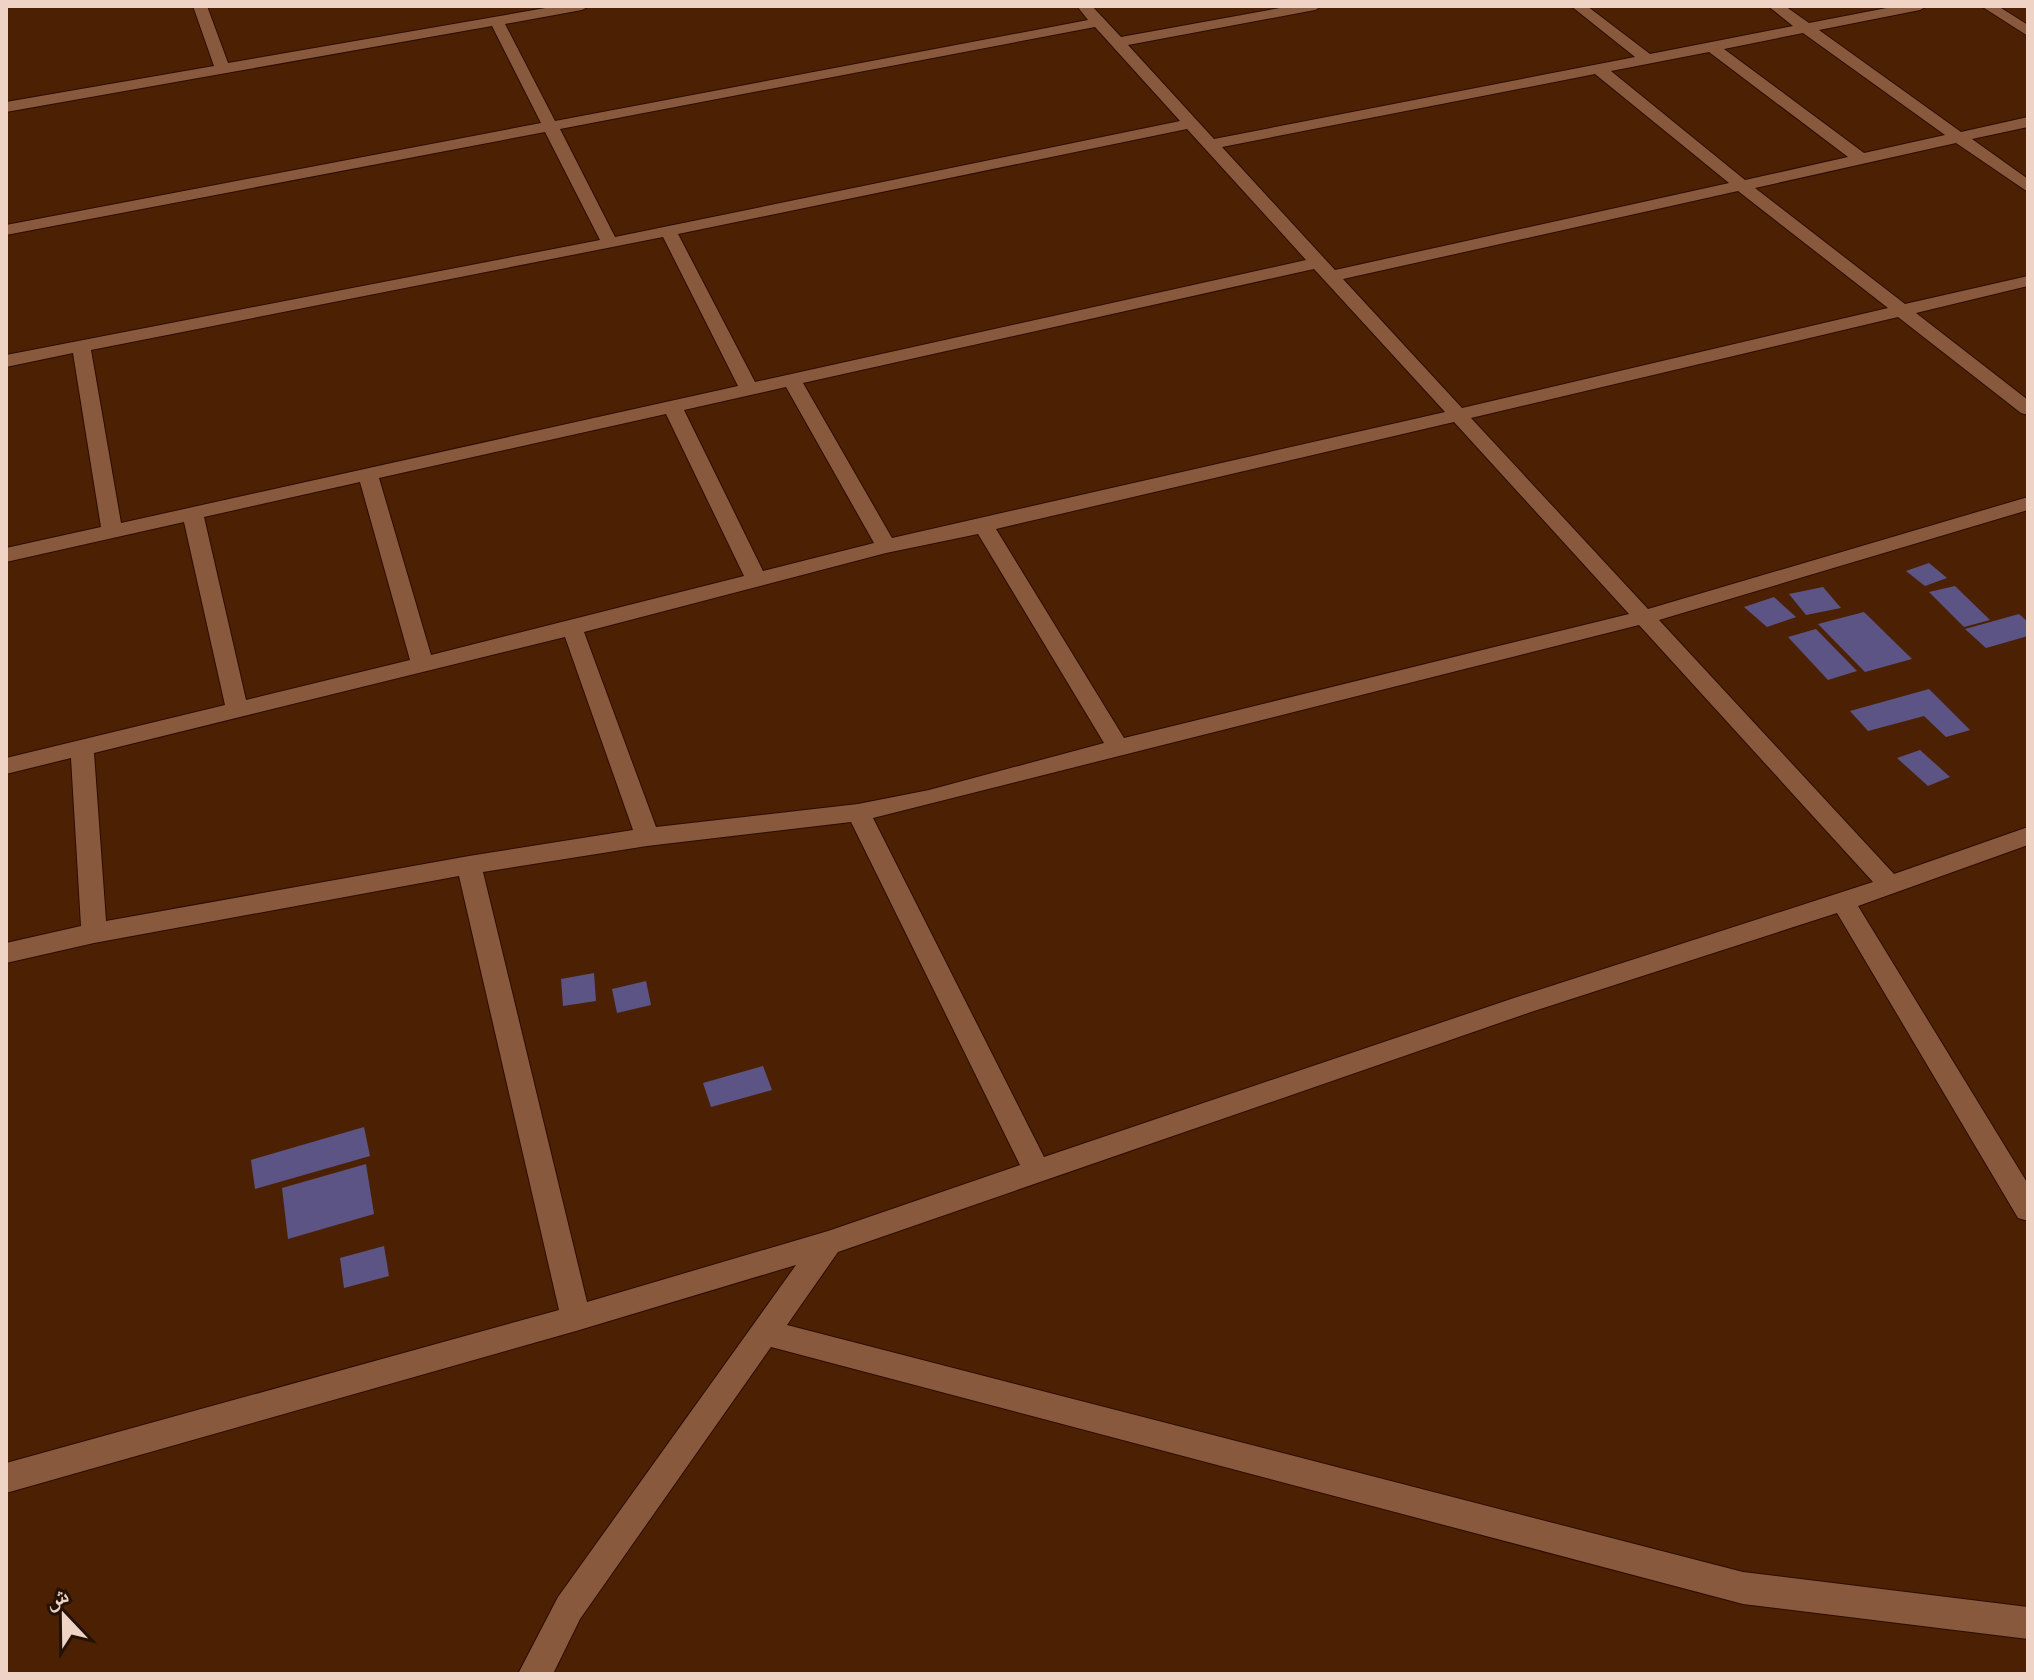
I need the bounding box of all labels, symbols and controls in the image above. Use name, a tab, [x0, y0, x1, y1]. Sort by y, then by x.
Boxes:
north arrow	[24, 1576, 104, 1656]
text: ش	[40, 1579, 73, 1616]

